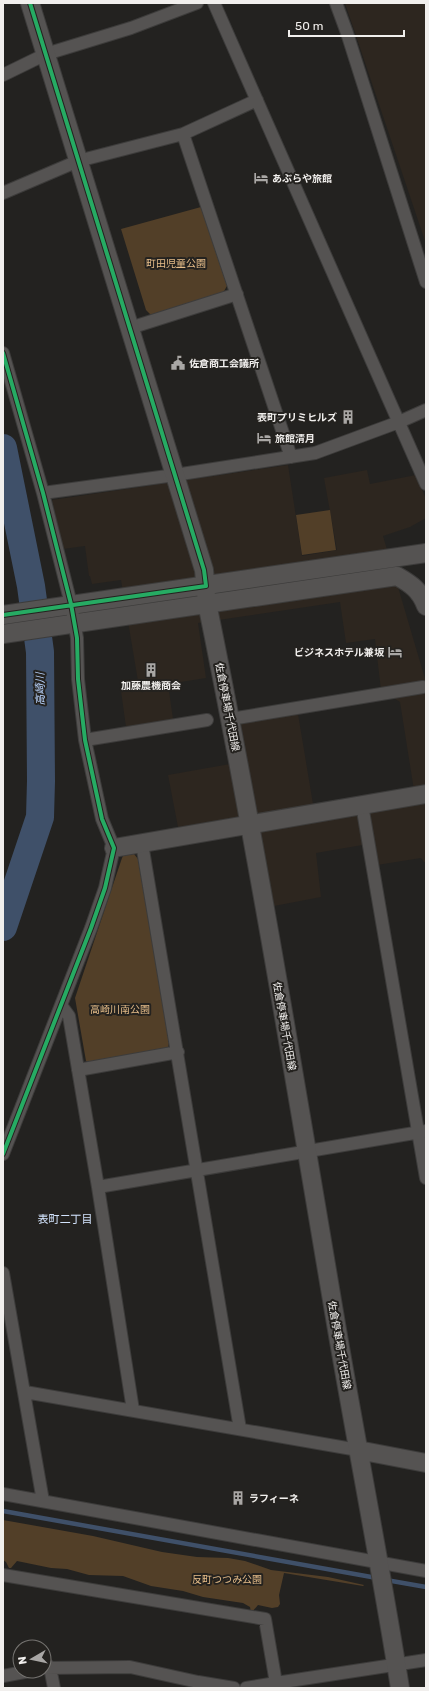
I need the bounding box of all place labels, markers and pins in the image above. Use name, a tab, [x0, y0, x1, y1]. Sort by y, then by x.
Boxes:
hotel icon: あぶらや旅館	[253, 170, 269, 186]
place label: あぶらや旅館	[272, 173, 332, 185]
public building icon: 佐倉商工会議所	[170, 355, 186, 371]
place label: 佐倉商工会議所	[189, 358, 259, 370]
building icon: 表町プリミヒルズ	[340, 409, 356, 425]
place label: 表町プリミヒルズ	[257, 412, 337, 424]
hotel icon: 旅館清月	[256, 430, 272, 446]
place label: 旅館清月	[275, 433, 315, 445]
hotel icon: ビジネスホテル兼坂	[387, 644, 403, 660]
place label: ビジネスホテル兼坂	[294, 647, 385, 659]
building icon: 加藤農機商会	[143, 662, 159, 678]
place label: 加藤農機商会	[121, 680, 181, 692]
building icon: ラフィーネ	[230, 1490, 246, 1506]
place label: ラフィーネ	[249, 1493, 299, 1505]

